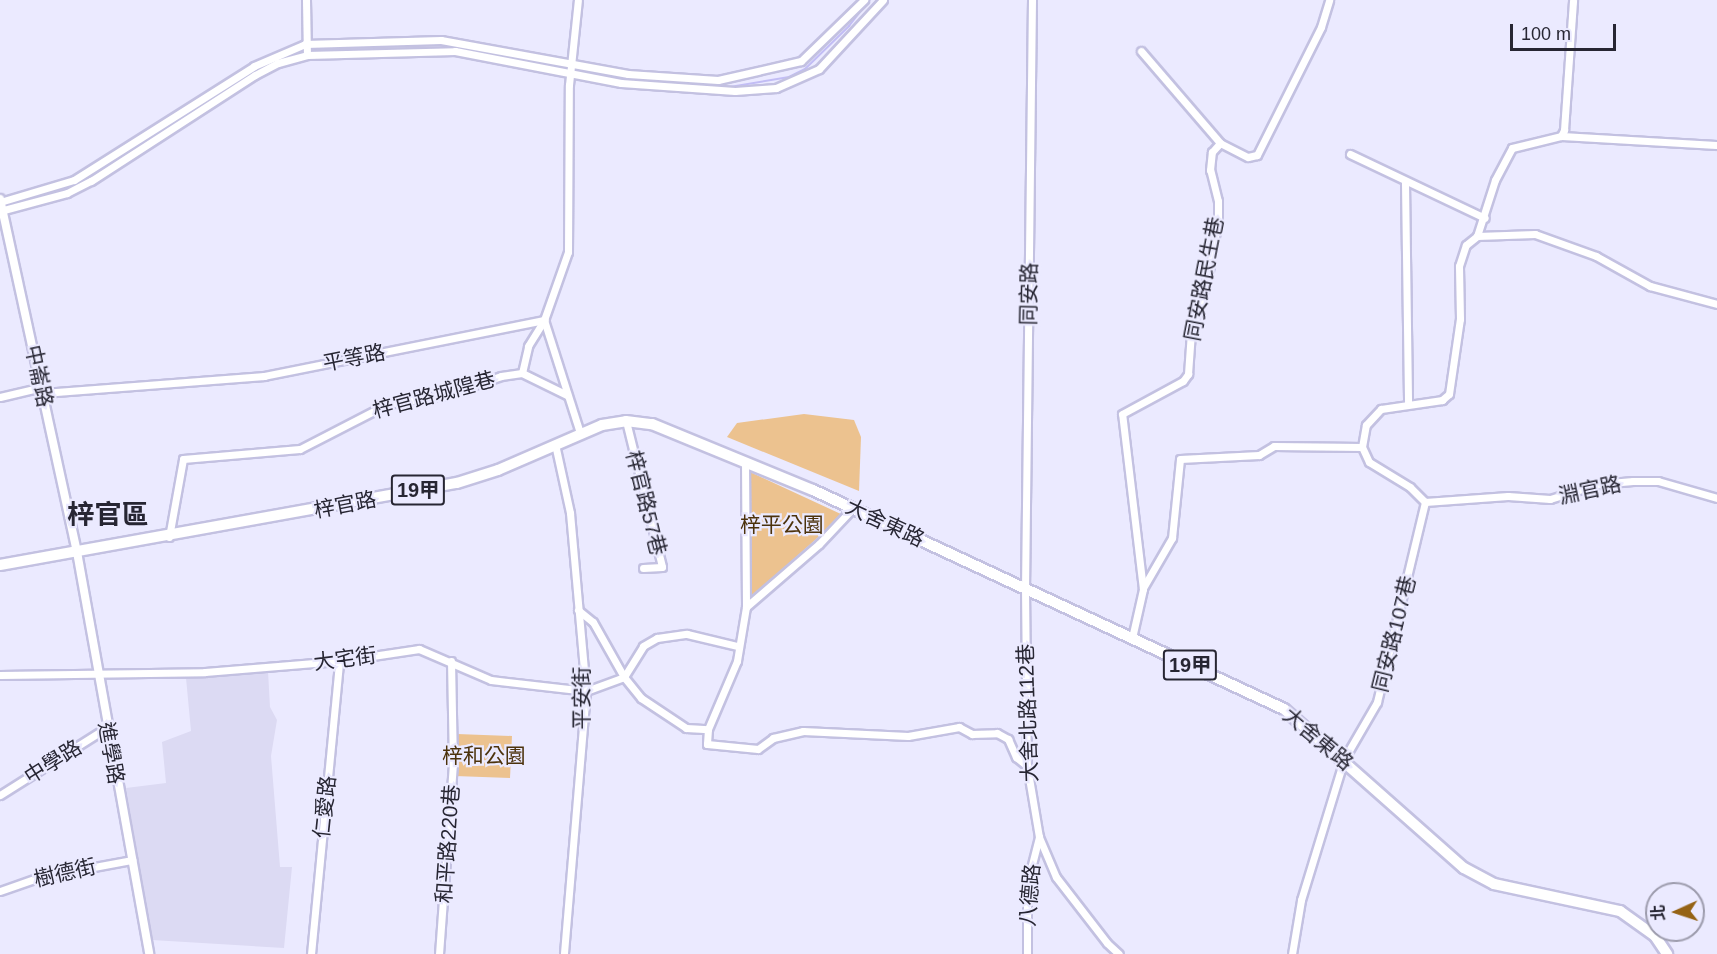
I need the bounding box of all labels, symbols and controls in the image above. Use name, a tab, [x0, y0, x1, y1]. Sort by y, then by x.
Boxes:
scale bar	[1513, 12, 1620, 50]
text: 100 m	[1521, 24, 1571, 44]
street label: 同安路民生巷	[1180, 215, 1228, 343]
street label: 同安路	[1016, 262, 1042, 326]
street label: 平等路	[321, 340, 387, 376]
street label: 中崙路	[20, 343, 58, 409]
street label: 梓官路城隍巷	[370, 367, 498, 423]
street label: 梓官路57巷	[621, 448, 671, 558]
street label: 淵官路	[1557, 471, 1623, 509]
road number: 19甲	[390, 473, 446, 507]
street label: 梓官路	[312, 487, 378, 523]
street label: 大舍東路	[842, 494, 928, 552]
district label: 梓官區	[68, 500, 148, 532]
park label: 梓平公園	[740, 512, 824, 538]
street label: 同安路107巷	[1367, 573, 1421, 695]
street label: 大宅街	[312, 643, 378, 675]
street label: 大舍北路112巷	[1013, 643, 1043, 783]
road number: 19甲	[1162, 648, 1218, 682]
street label: 平安街	[569, 667, 595, 729]
street label: 大舍東路	[1278, 702, 1358, 776]
street label: 進學路	[93, 720, 129, 786]
street label: 中學路	[20, 735, 86, 789]
park label: 梓和公園	[442, 743, 526, 769]
street label: 仁愛路	[309, 774, 341, 840]
street label: 和平路220巷	[431, 784, 465, 904]
street label: 樹德街	[31, 854, 99, 892]
street label: 八德路	[1015, 863, 1045, 927]
north arrow	[1645, 882, 1705, 942]
text: 北	[1650, 904, 1667, 921]

